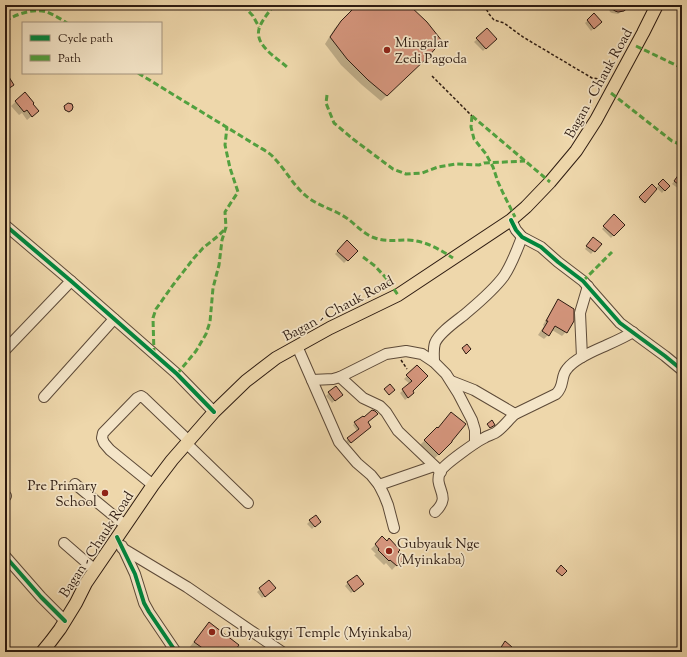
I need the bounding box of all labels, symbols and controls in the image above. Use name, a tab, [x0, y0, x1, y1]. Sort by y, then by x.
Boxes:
legend	[22, 22, 162, 74]
street label: Bagan - Chauk Road	[561, 25, 638, 143]
text: Cycle path	[58, 30, 113, 48]
place label: Mingalar Zedi Pagoda	[395, 34, 468, 70]
marker: Mingalar Zedi Pagoda	[382, 45, 392, 55]
text: Path	[58, 50, 81, 68]
street label: Bagan - Chauk Road	[280, 272, 398, 348]
place label: Pre Primary School	[28, 477, 97, 513]
street label: Bagan - Chauk Road	[56, 488, 140, 602]
marker: Pre Primary School	[100, 488, 110, 498]
place label: Gubyauk Nge (Myinkaba)	[397, 535, 480, 571]
marker: Gubyauk Nge (Myinkaba)	[384, 546, 394, 556]
place label: Gubyaukgyi Temple (Myinkaba)	[220, 624, 412, 644]
marker: Gubyaukgyi Temple (Myinkaba)	[207, 627, 217, 637]

